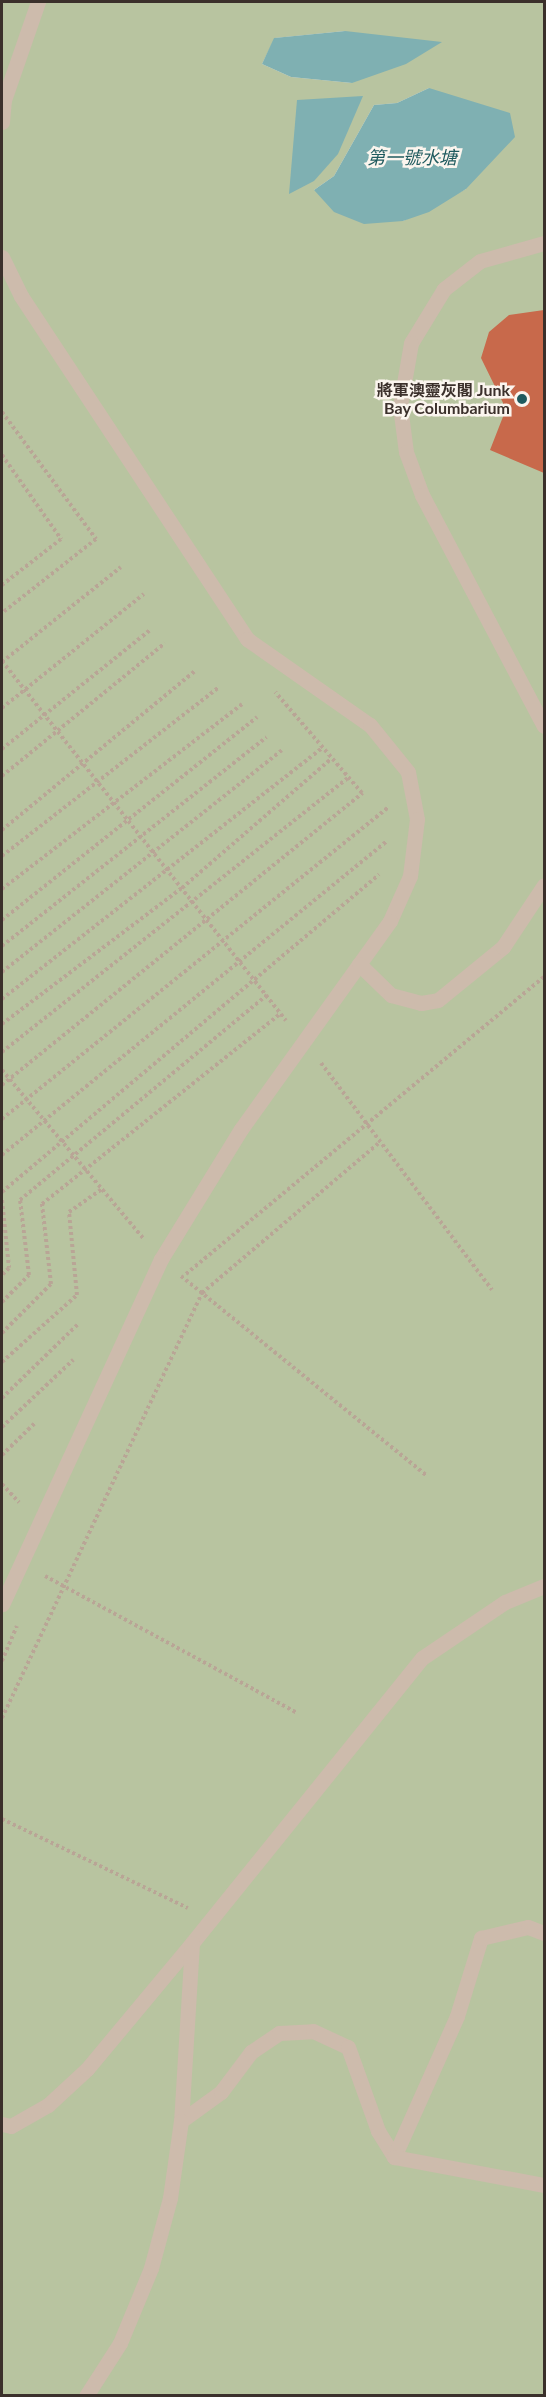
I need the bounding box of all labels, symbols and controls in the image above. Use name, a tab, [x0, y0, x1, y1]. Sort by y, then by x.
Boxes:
water label: 第一號水塘	[367, 146, 457, 168]
place label: 將軍澳靈灰閣 Junk Bay Columbarium	[377, 380, 510, 418]
marker: 將軍澳靈灰閣 Junk Bay Columbarium	[515, 392, 529, 406]

